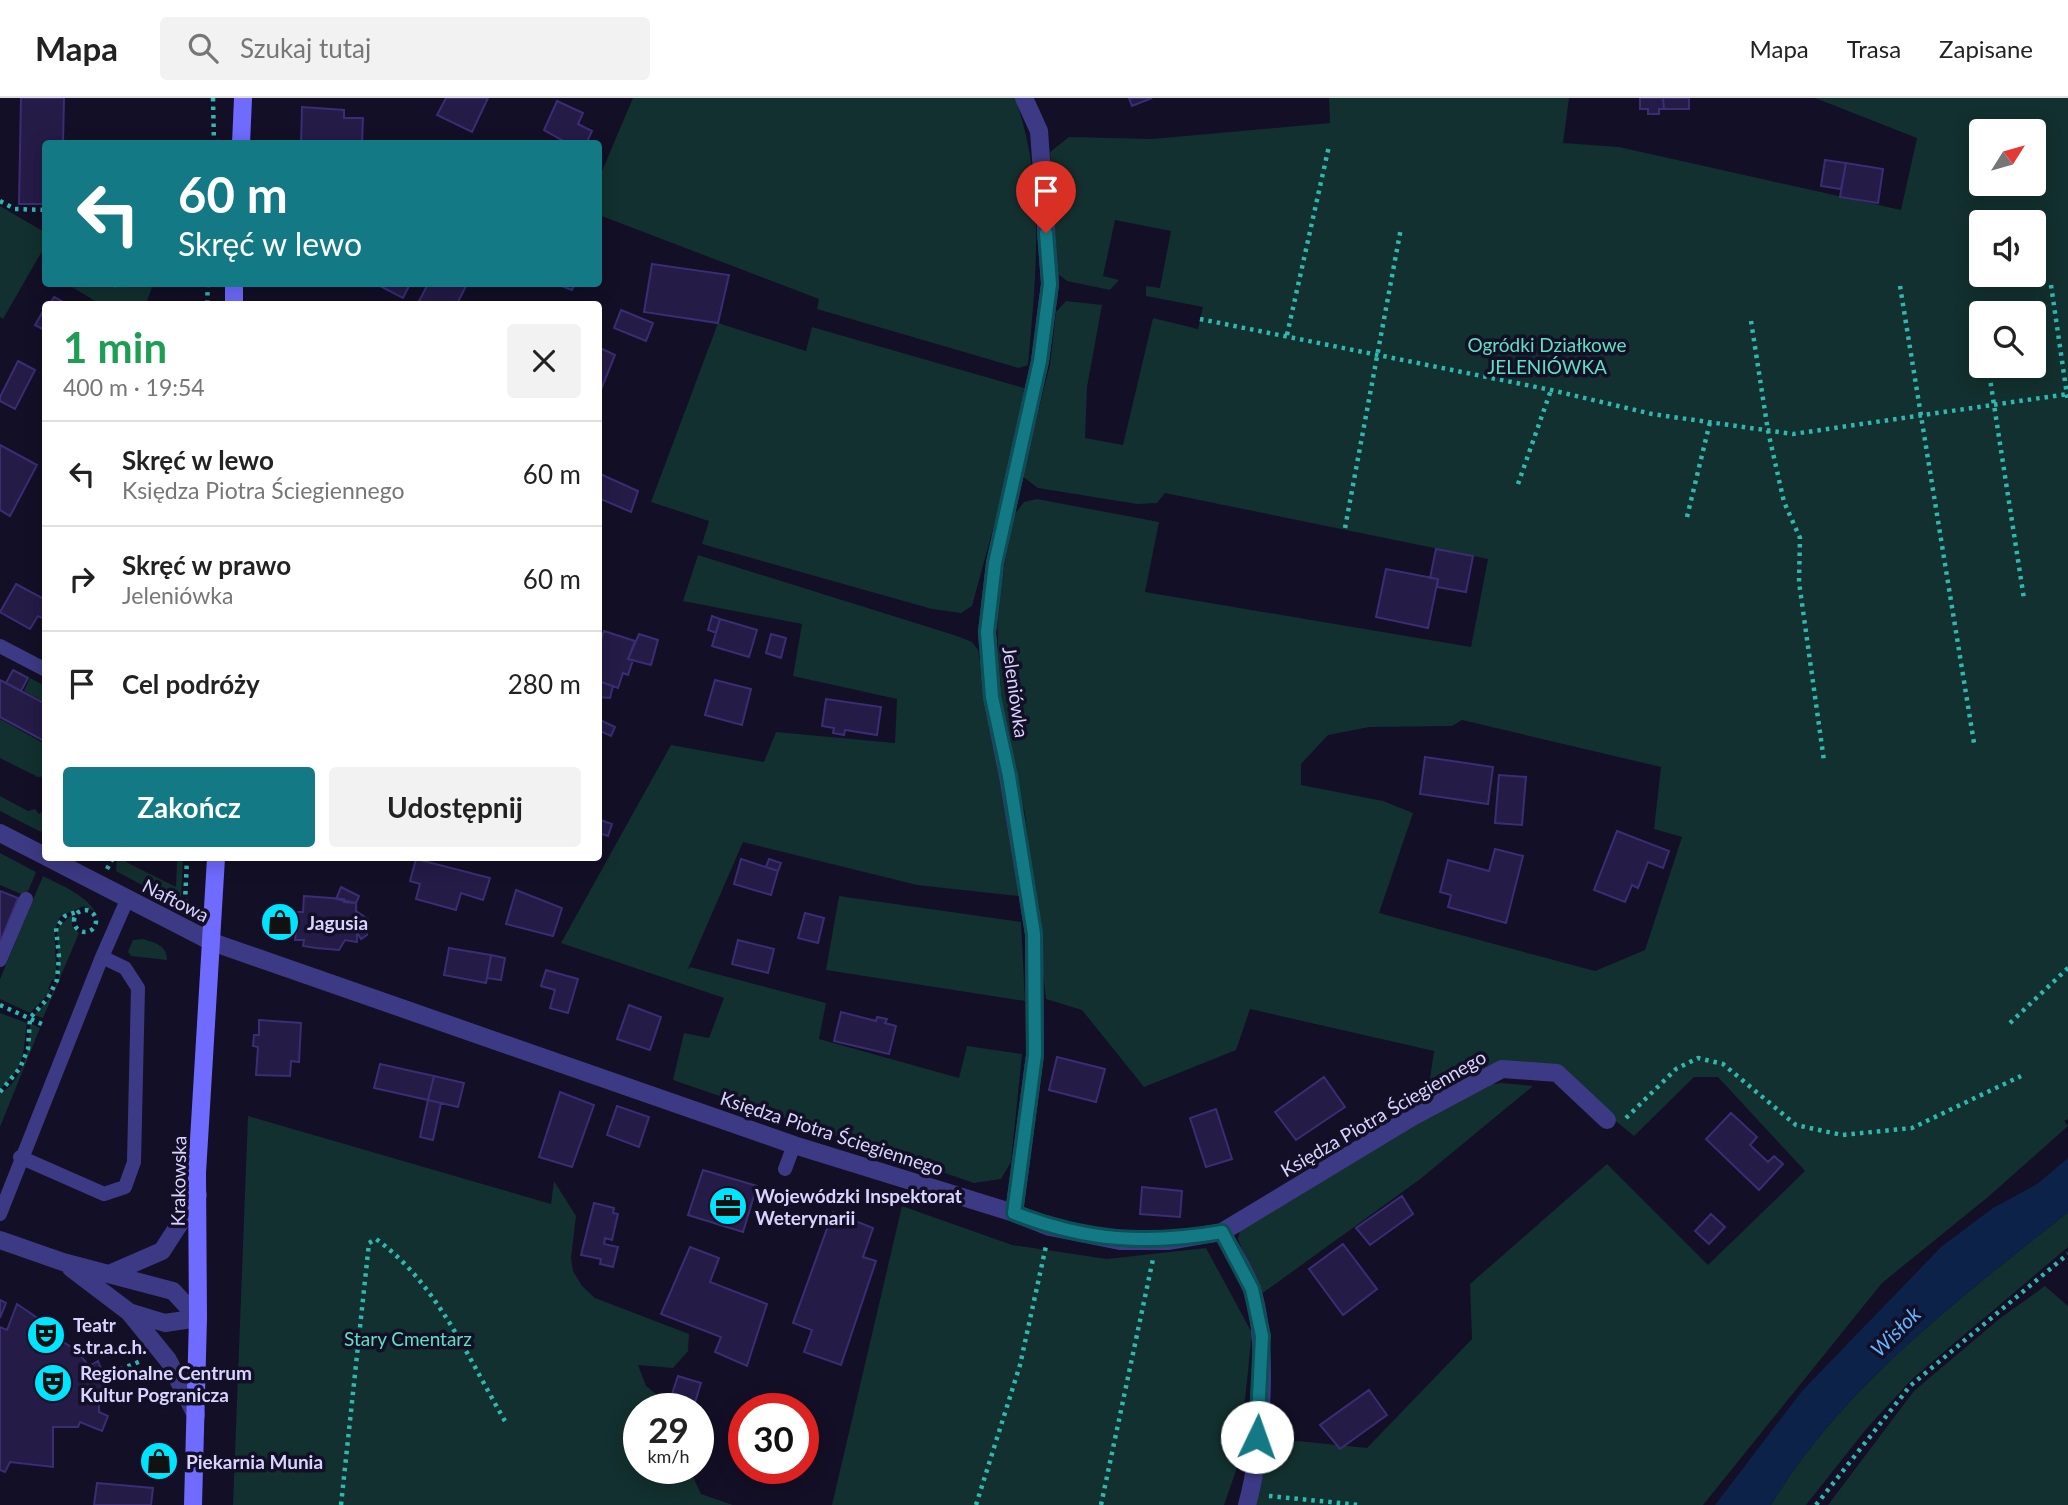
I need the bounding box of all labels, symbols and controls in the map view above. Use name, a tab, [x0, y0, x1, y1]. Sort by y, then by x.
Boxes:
search box	[160, 17, 650, 80]
text: Mapa	[35, 28, 118, 68]
icon: search	[184, 29, 222, 67]
text: Szukaj tutaj	[240, 32, 371, 64]
text: Mapa	[1750, 34, 1809, 63]
text: Trasa	[1847, 34, 1901, 63]
text: Zapisane	[1939, 34, 2033, 63]
north arrow	[1969, 119, 2046, 196]
map controls	[1969, 119, 2046, 378]
pin	[1016, 161, 1076, 233]
text: 60 m	[178, 165, 288, 223]
icon: left	[63, 168, 154, 259]
icon: arrive	[1027, 172, 1065, 210]
button: sound	[1969, 210, 2046, 287]
text: Skręć w lewo	[178, 224, 362, 263]
button: search	[1969, 301, 2046, 378]
text: 1 min	[63, 322, 167, 372]
button: close	[507, 324, 581, 398]
park label: Ogródki Działkowe JELENIÓWKA	[1467, 333, 1627, 378]
text: 400 m · 19:54	[63, 373, 205, 401]
text: Skręć w lewo	[122, 444, 274, 476]
icon: left	[63, 455, 101, 493]
text: 60 m	[523, 458, 581, 490]
text: Księdza Piotra Ściegiennego	[122, 476, 405, 504]
text: Skręć w prawo	[122, 549, 291, 581]
icon: right	[63, 560, 101, 598]
text: 60 m	[523, 563, 581, 595]
text: Jeleniówka	[122, 581, 233, 609]
street label: Jeleniówka	[998, 645, 1034, 739]
icon: arrive	[63, 665, 101, 703]
text: Cel podróży	[122, 668, 260, 700]
text: 280 m	[508, 668, 581, 700]
button: Zakończ	[63, 767, 315, 847]
button: Udostępnij	[329, 767, 581, 847]
street label: Naftowa	[139, 874, 213, 926]
shop icon: Jagusia	[259, 901, 301, 943]
place label: Jagusia	[307, 911, 368, 934]
street label: Księdza Piotra Ściegiennego	[1276, 1045, 1490, 1181]
street label: Księdza Piotra Ściegiennego	[717, 1086, 947, 1180]
street label: Krakowska	[166, 1135, 190, 1227]
place label: Wojewódzki Inspektorat Weterynarii	[755, 1184, 962, 1229]
office icon: Wojewódzki Inspektorat Weterynarii	[707, 1185, 749, 1227]
water label: Wisłok	[1865, 1300, 1926, 1361]
place label: Teatr s.tr.a.c.h.	[73, 1313, 147, 1358]
theatre icon: Teatr s.tr.a.c.h.	[25, 1314, 67, 1356]
park label: Stary Cmentarz	[344, 1327, 472, 1350]
place label: Regionalne Centrum Kultur Pogranicza	[80, 1361, 252, 1406]
theatre icon: Regionalne Centrum Kultur Pogranicza	[32, 1362, 74, 1404]
speed limit sign: 30	[728, 1393, 819, 1484]
position arrow	[1220, 1400, 1294, 1474]
text: 29	[648, 1408, 689, 1450]
shop icon: Piekarnia Munia	[138, 1440, 180, 1482]
text: km/h	[647, 1445, 690, 1467]
place label: Piekarnia Munia	[186, 1450, 323, 1473]

